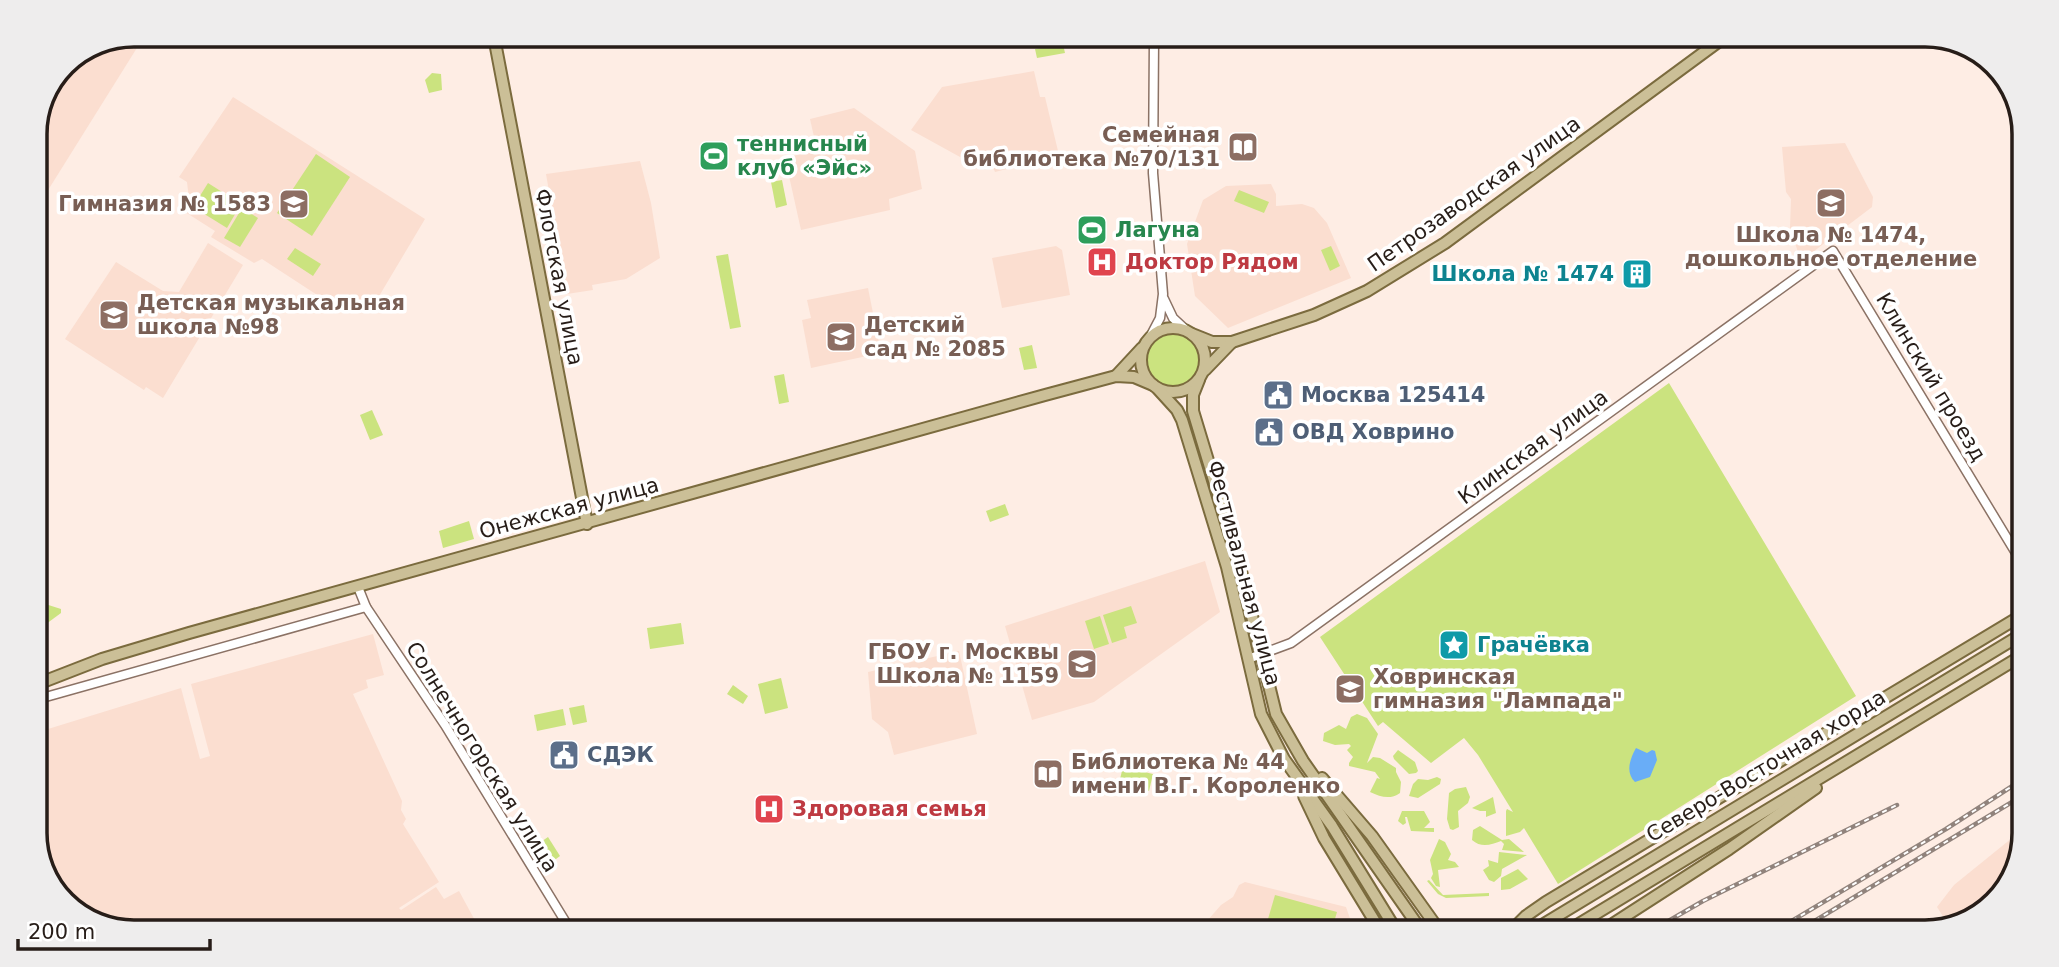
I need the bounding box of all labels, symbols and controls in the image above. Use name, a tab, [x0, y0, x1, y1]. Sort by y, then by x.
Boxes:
street label: Петрозаводская улица	[1363, 111, 1585, 277]
place label: Семейная библиотека №70/131	[963, 123, 1220, 171]
library icon: Семейная библиотека №70/131	[1226, 130, 1260, 164]
place label: теннисный клуб «Эйс»	[737, 132, 872, 180]
sports icon: теннисный клуб «Эйс»	[697, 139, 731, 173]
school or university icon: Школа № 1474, дошкольное отделение	[1814, 186, 1848, 220]
school or university icon: Гимназия № 1583	[277, 187, 311, 221]
street label: Флотская улица	[530, 187, 588, 367]
place label: Гимназия № 1583	[58, 192, 271, 216]
sports icon: Лагуна	[1075, 213, 1109, 247]
place label: Лагуна	[1115, 218, 1200, 242]
place label: Школа № 1474, дошкольное отделение	[1685, 223, 1977, 271]
hospital icon: Доктор Рядом	[1085, 245, 1119, 279]
place label: Доктор Рядом	[1125, 250, 1299, 274]
building icon: Школа № 1474	[1620, 257, 1654, 291]
place label: Школа № 1474	[1431, 262, 1614, 286]
street label: Клинский проезд	[1871, 288, 1991, 466]
place label: Детская музыкальная школа №98	[137, 291, 405, 339]
school or university icon: Детская музыкальная школа №98	[97, 298, 131, 332]
place label: Детский сад № 2085	[864, 313, 1006, 361]
school or university icon: Детский сад № 2085	[824, 320, 858, 354]
public building icon: Москва 125414	[1261, 378, 1295, 412]
place label: Москва 125414	[1301, 383, 1485, 407]
street label: Клинская улица	[1454, 385, 1612, 509]
public building icon: ОВД Ховрино	[1252, 415, 1286, 449]
place label: ОВД Ховрино	[1292, 420, 1454, 444]
street label: Фестивальная улица	[1202, 458, 1286, 688]
street label: Онежская улица	[476, 472, 662, 544]
place icon: Грачёвка	[1437, 628, 1471, 662]
place label: Грачёвка	[1477, 633, 1590, 657]
street label: Солнечногорская улица	[401, 637, 563, 877]
place label: ГБОУ г. Москвы Школа № 1159	[868, 640, 1059, 688]
school or university icon: ГБОУ г. Москвы Школа № 1159	[1065, 647, 1099, 681]
place label: Ховринская гимназия "Лампада"	[1373, 665, 1623, 713]
school or university icon: Ховринская гимназия "Лампада"	[1333, 672, 1367, 706]
street label: Северо-Восточная хорда	[1642, 685, 1890, 847]
public building icon: СДЭК	[547, 738, 581, 772]
place label: СДЭК	[587, 743, 654, 767]
place label: Библиотека № 44 имени В.Г. Короленко	[1071, 750, 1340, 798]
library icon: Библиотека № 44 имени В.Г. Короленко	[1031, 757, 1065, 791]
hospital icon: Здоровая семья	[752, 792, 786, 826]
place label: Здоровая семья	[792, 797, 987, 821]
scale bar	[18, 908, 210, 952]
text: 200 m	[28, 920, 95, 944]

